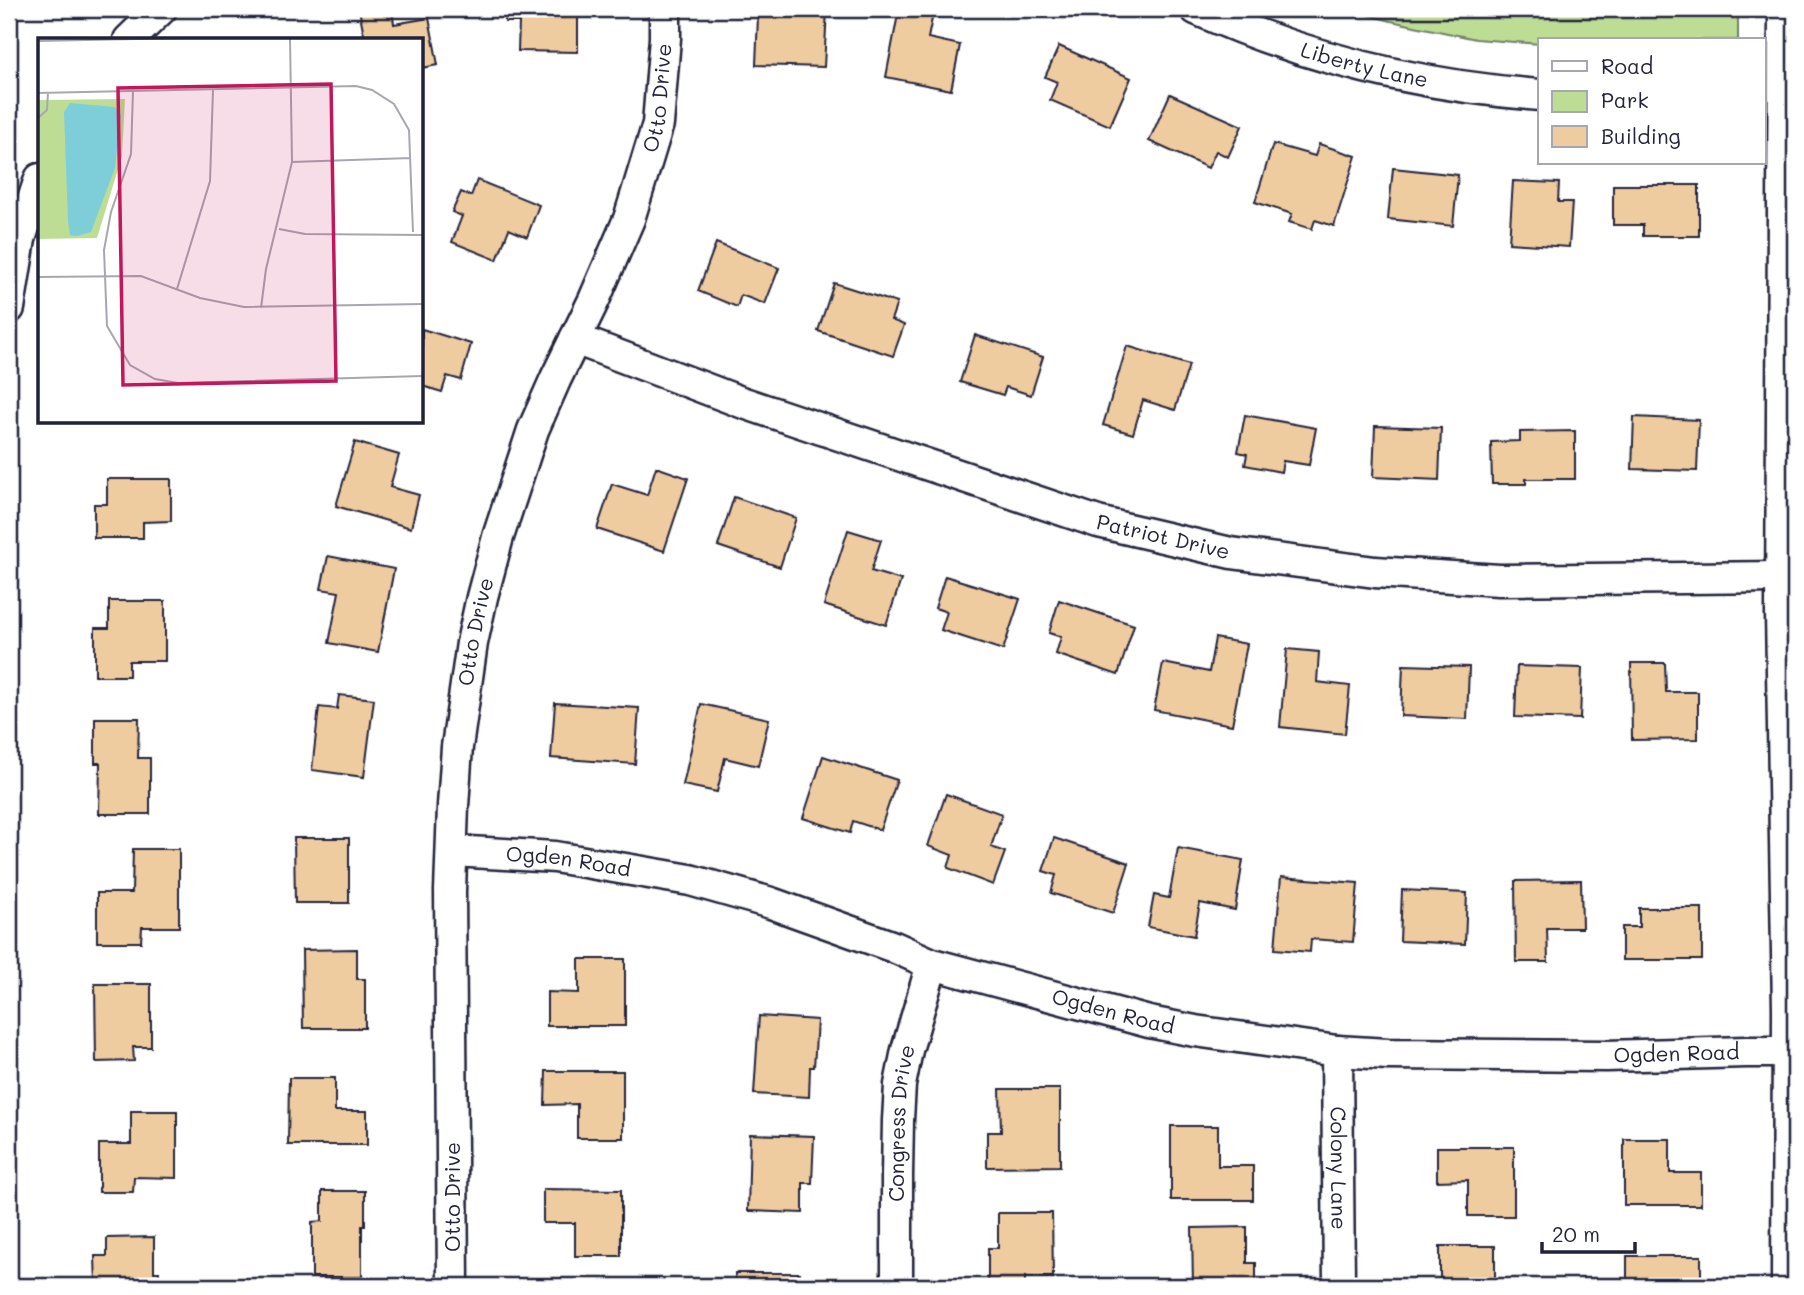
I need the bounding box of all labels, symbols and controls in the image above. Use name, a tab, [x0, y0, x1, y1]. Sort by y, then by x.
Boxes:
street label: Liberty Lane	[1298, 35, 1430, 92]
inset map	[38, 38, 424, 424]
legend	[1538, 38, 1766, 164]
street label: Otto Drive	[635, 42, 677, 155]
text: Road	[1601, 52, 1653, 79]
text: Park	[1601, 86, 1649, 113]
text: Building	[1601, 122, 1681, 149]
street label: Patriot Drive	[1094, 507, 1233, 564]
street label: Otto Drive	[451, 574, 499, 687]
street label: Ogden Road	[505, 839, 633, 882]
street label: Ogden Road	[1049, 982, 1177, 1039]
street label: Ogden Road	[1613, 1037, 1740, 1068]
street label: Congress Drive	[882, 1042, 920, 1202]
street label: Colony Lane	[1325, 1106, 1354, 1230]
street label: Otto Drive	[438, 1142, 465, 1252]
scale bar	[1542, 1211, 1634, 1255]
text: 20 m	[1552, 1220, 1600, 1247]

